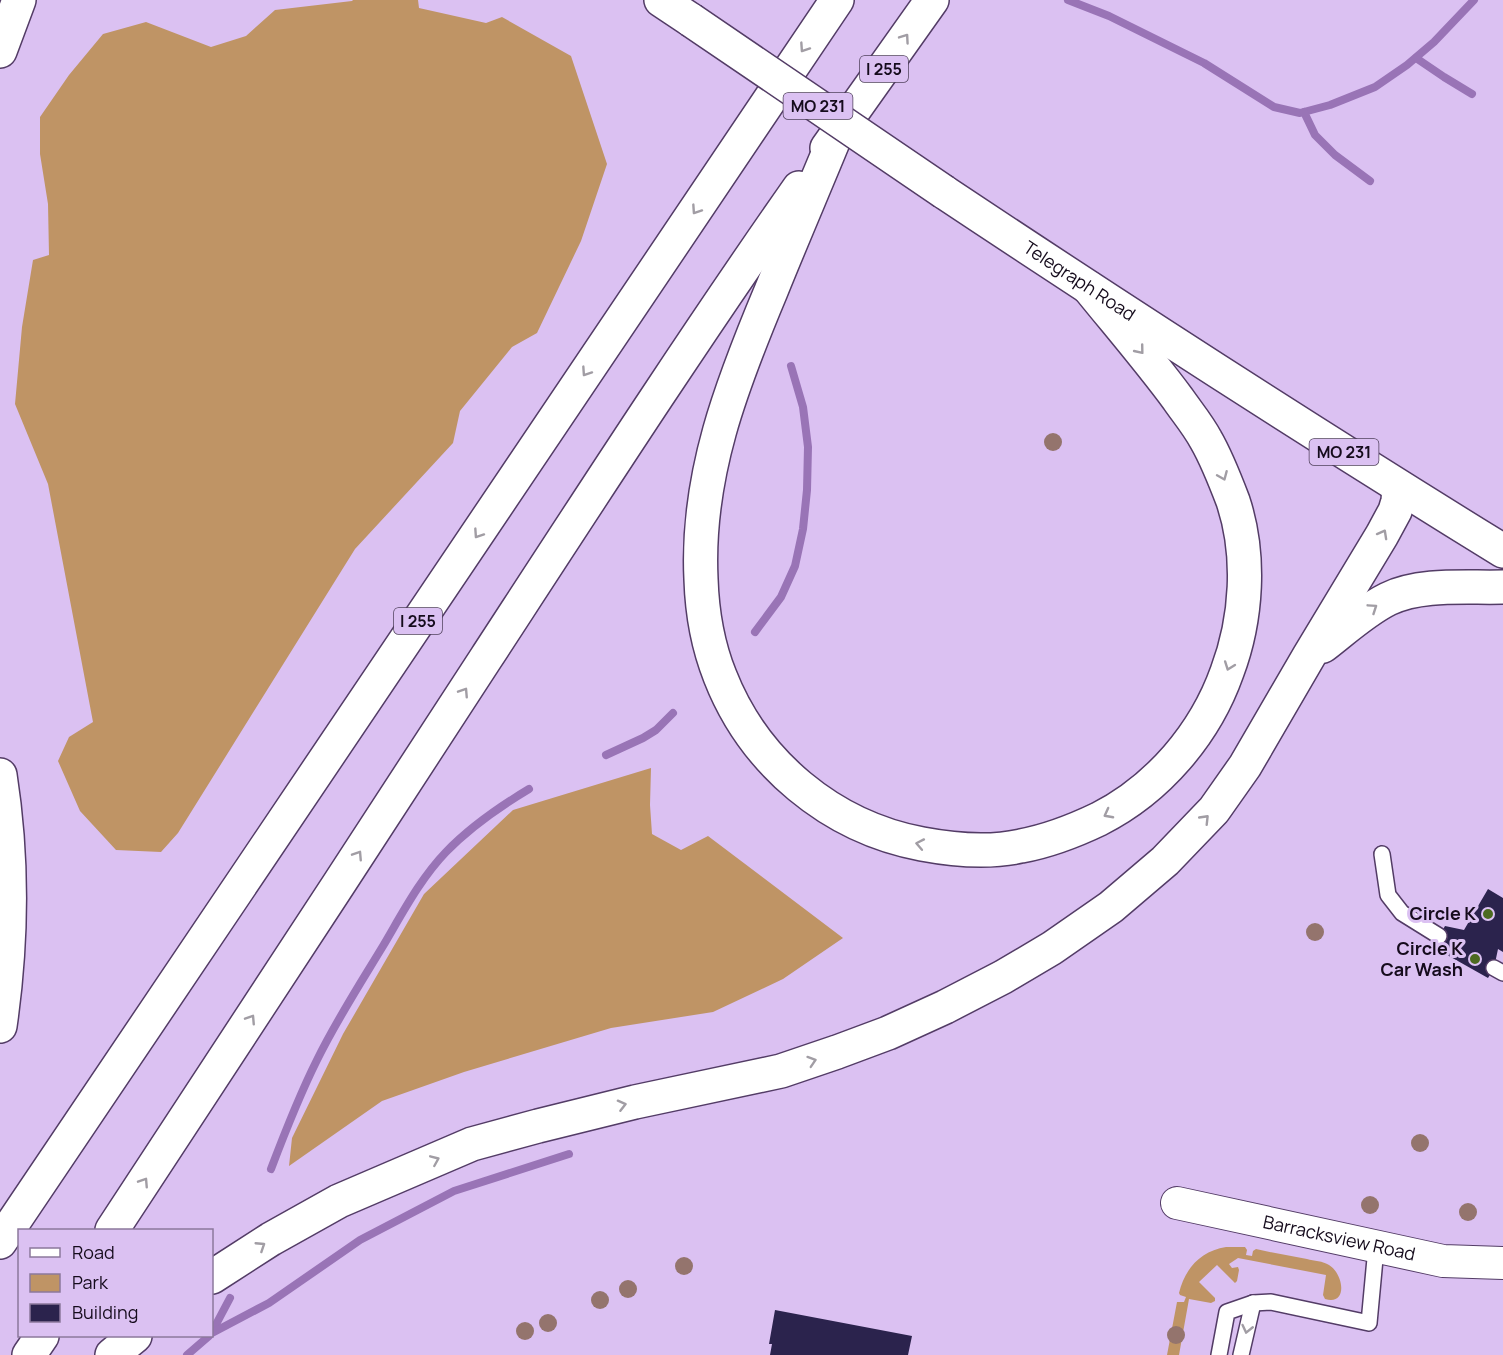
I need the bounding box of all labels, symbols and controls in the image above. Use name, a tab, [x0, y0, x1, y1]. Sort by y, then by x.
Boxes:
one-way arrow	[898, 34, 909, 45]
one-way arrow	[800, 42, 811, 53]
road number: I 255	[860, 56, 908, 82]
road number: MO 231	[784, 93, 852, 119]
one-way arrow	[692, 204, 703, 215]
street label: Telegraph Road	[1019, 235, 1140, 326]
one-way arrow	[1132, 343, 1143, 354]
one-way arrow	[582, 365, 593, 376]
road number: MO 231	[1310, 439, 1378, 465]
one-way arrow	[1216, 470, 1228, 481]
one-way arrow	[474, 527, 485, 538]
one-way arrow	[1376, 529, 1387, 540]
one-way arrow	[1367, 604, 1378, 615]
road number: I 255	[394, 608, 442, 634]
one-way arrow	[1224, 661, 1237, 671]
one-way arrow	[457, 688, 468, 699]
one-way arrow	[1104, 806, 1115, 818]
one-way arrow	[1198, 815, 1209, 826]
one-way arrow	[916, 838, 926, 851]
one-way arrow	[350, 851, 361, 862]
place label: Circle K	[1409, 901, 1476, 925]
marker: Circle K	[1481, 907, 1495, 921]
place label: Circle K Car Wash	[1380, 936, 1463, 981]
marker: Circle K Car Wash	[1468, 952, 1482, 966]
one-way arrow	[244, 1014, 255, 1025]
one-way arrow	[806, 1056, 817, 1068]
one-way arrow	[617, 1100, 627, 1113]
one-way arrow	[429, 1155, 440, 1167]
one-way arrow	[137, 1177, 148, 1188]
street label: Barracksview Road	[1261, 1209, 1418, 1266]
legend	[18, 1229, 213, 1337]
text: Road	[72, 1240, 115, 1264]
one-way arrow	[254, 1242, 265, 1253]
text: Park	[72, 1270, 109, 1294]
text: Building	[72, 1300, 138, 1324]
one-way arrow	[1242, 1324, 1255, 1334]

